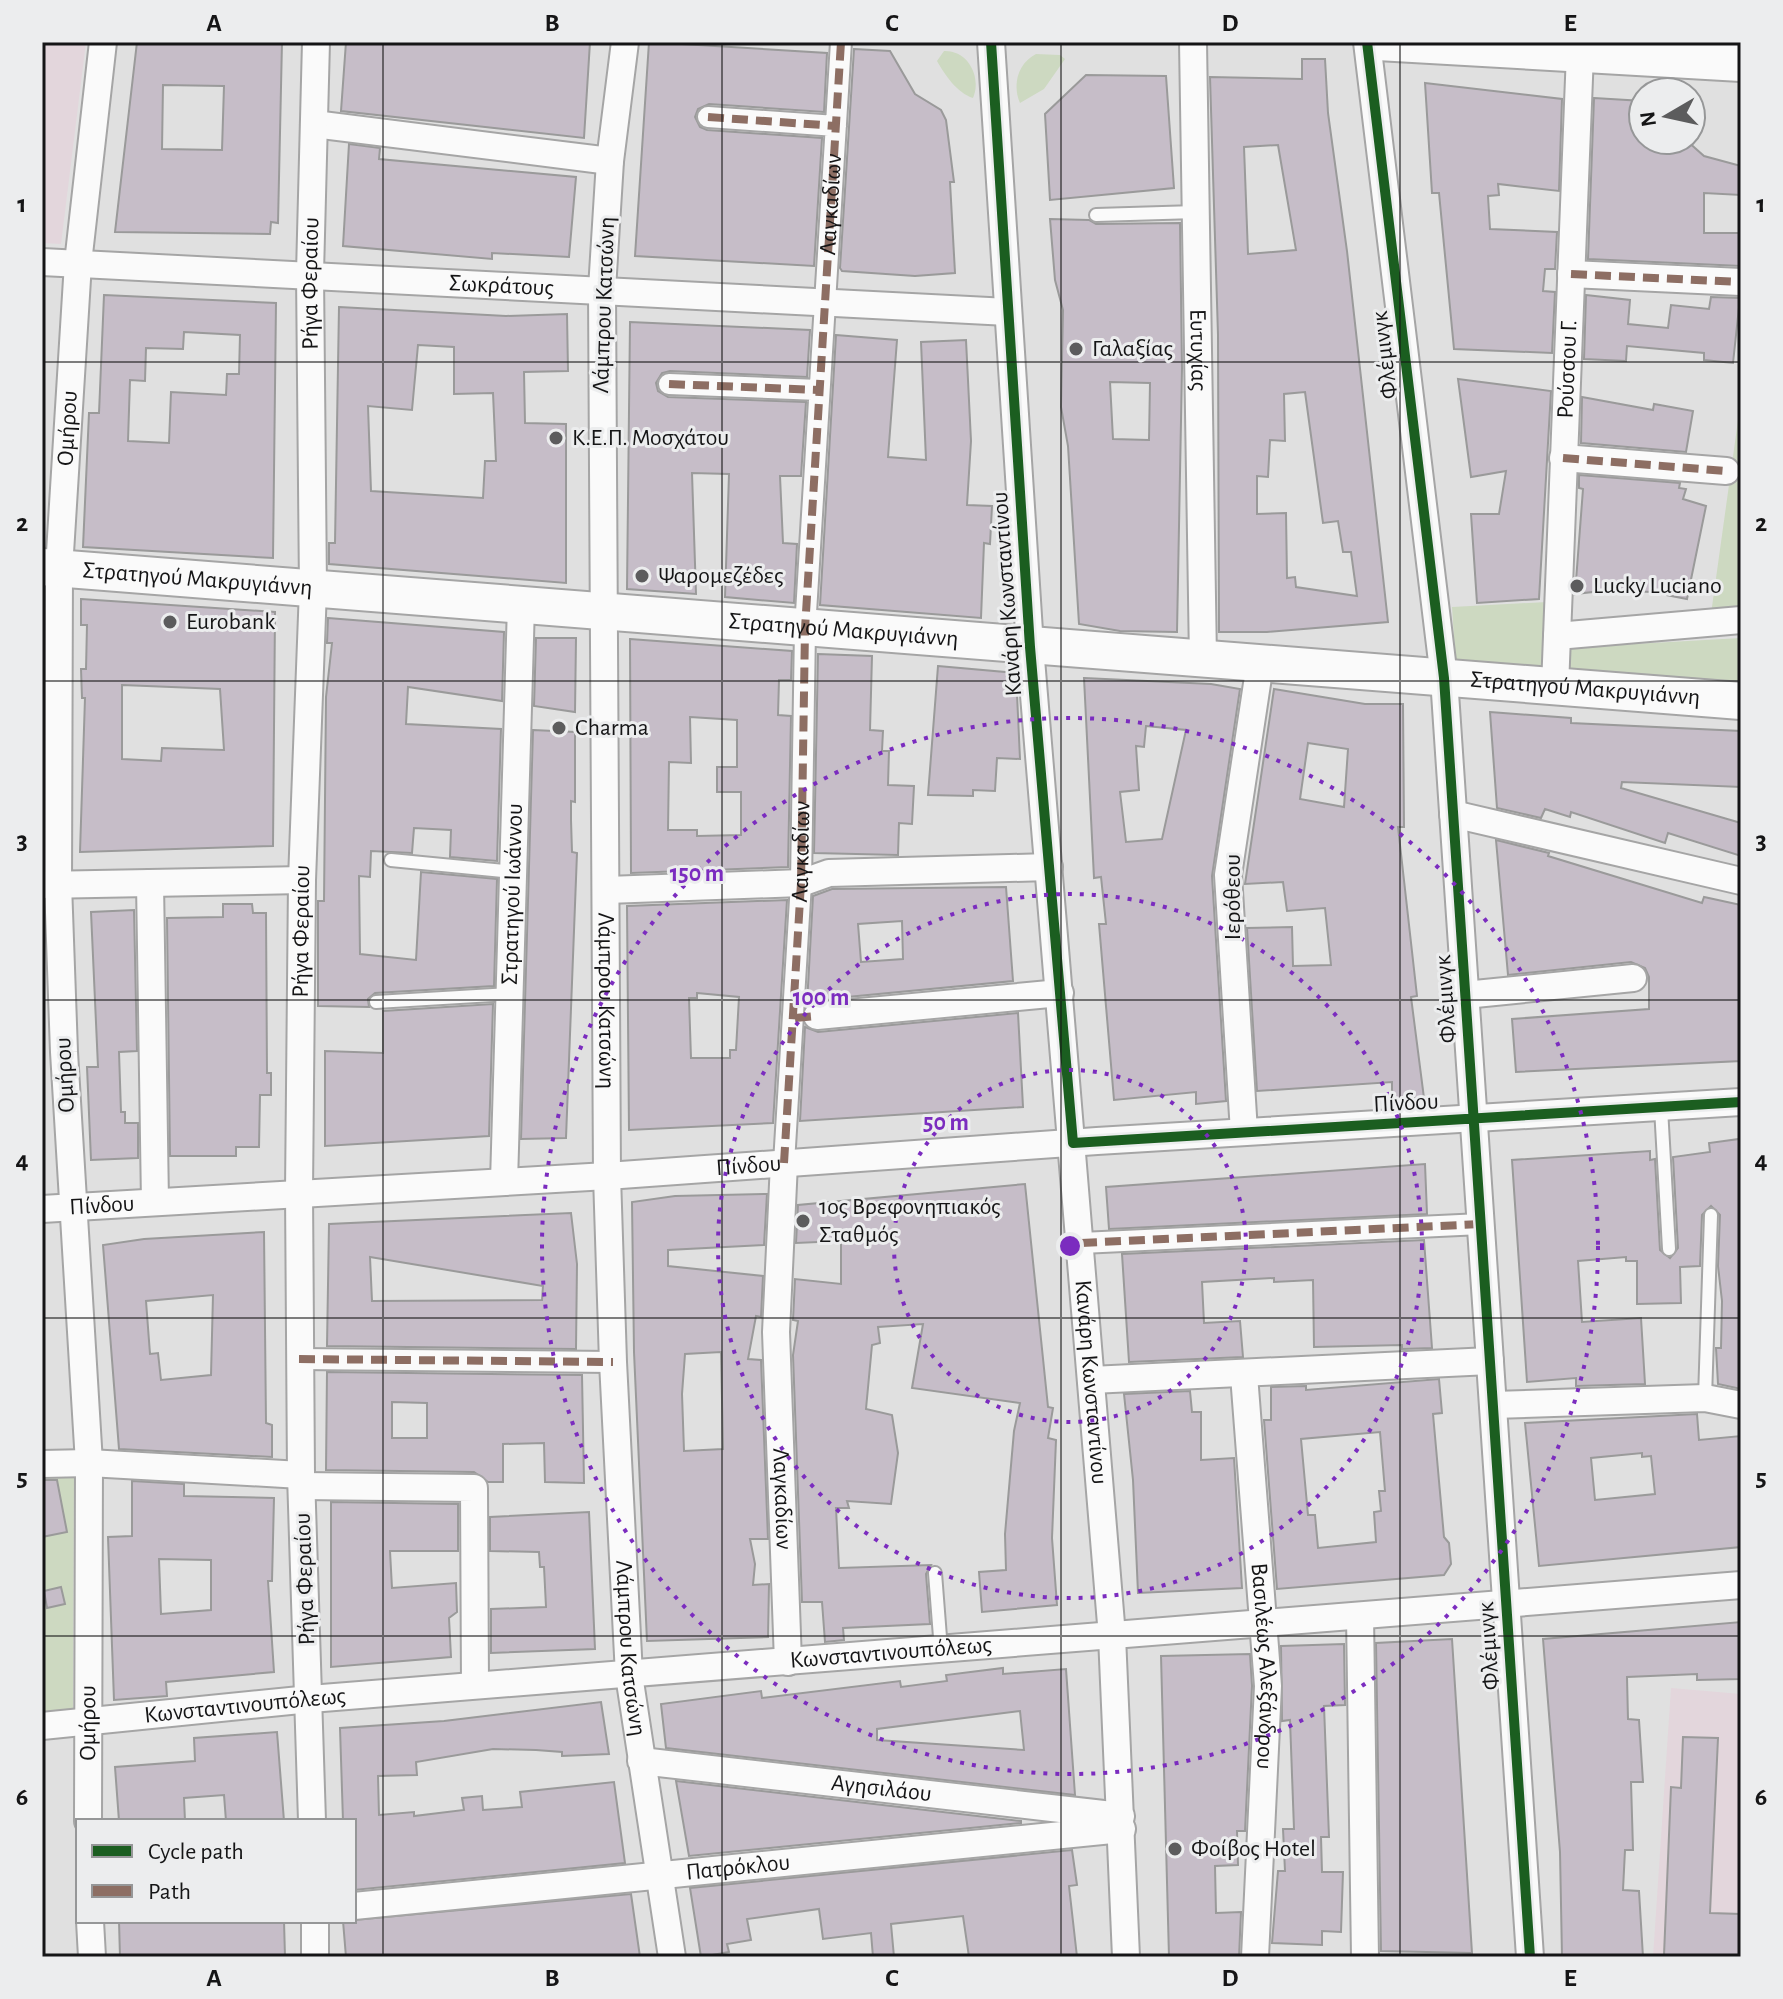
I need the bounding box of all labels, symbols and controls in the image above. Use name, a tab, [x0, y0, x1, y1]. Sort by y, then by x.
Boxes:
text: A	[206, 10, 222, 36]
text: B	[544, 10, 560, 36]
text: C	[885, 10, 899, 36]
text: D	[1221, 10, 1239, 36]
text: E	[1563, 10, 1577, 36]
north arrow	[1627, 76, 1707, 156]
text: N	[1636, 110, 1660, 128]
street label: Λαγκαδίων	[816, 153, 846, 256]
text: 1	[17, 191, 27, 217]
text: 1	[1756, 191, 1766, 217]
street label: Λάμπρου Κατσώνη	[589, 216, 619, 394]
street label: Ρήγα Φεραίου	[298, 217, 323, 350]
street label: Σωκράτους	[448, 271, 554, 300]
street label: Ευτυχίας	[1185, 309, 1211, 391]
street label: Φλέμινγκ	[1368, 309, 1402, 400]
street label: Ρούσσου Γ.	[1554, 320, 1581, 419]
place label: Γαλαξίας	[1092, 337, 1173, 361]
marker: Γαλαξίας	[1067, 340, 1085, 358]
street label: Ομήρου	[53, 390, 82, 467]
place label: Κ.Ε.Π. Μοσχάτου	[572, 426, 729, 450]
marker: Κ.Ε.Π. Μοσχάτου	[547, 429, 565, 447]
street label: Κανάρη Κωνσταντίνου	[988, 491, 1026, 697]
text: 2	[16, 510, 28, 536]
text: 2	[1755, 510, 1767, 536]
street label: Στρατηγού Μακρυγιάννη	[82, 558, 313, 600]
place label: Ψαρομεζέδες	[658, 564, 784, 588]
marker: Ψαρομεζέδες	[633, 567, 651, 585]
place label: Lucky Luciano	[1593, 574, 1722, 598]
marker: Lucky Luciano	[1568, 577, 1586, 595]
street label: Στρατηγού Μακρυγιάννη	[728, 609, 959, 651]
place label: Eurobank	[186, 610, 275, 634]
marker: Eurobank	[161, 613, 179, 631]
street label: Στρατηγού Μακρυγιάννη	[1469, 668, 1701, 710]
place label: Charma	[575, 716, 649, 740]
marker: Charma	[550, 719, 568, 737]
street label: Λαγκαδίων	[788, 801, 814, 903]
street label: Στρατηγού Ιωάννου	[498, 803, 527, 985]
text: 3	[16, 828, 28, 854]
text: 3	[1755, 828, 1767, 854]
street label: Ιερόθεου	[1221, 854, 1245, 940]
text: 150 m	[670, 862, 724, 886]
street label: Ρήγα Φεραίου	[289, 864, 315, 998]
street label: Λάμπρου Κατσώνη	[594, 912, 619, 1089]
street label: Φλέμινγκ	[1431, 954, 1461, 1044]
text: 100 m	[793, 986, 849, 1010]
street label: Ομήρου	[51, 1037, 79, 1113]
street label: Πίνδου	[1373, 1089, 1439, 1117]
text: 50 m	[923, 1111, 969, 1135]
text: 4	[15, 1147, 29, 1173]
text: 4	[1754, 1147, 1768, 1173]
street label: Πίνδου	[715, 1152, 782, 1180]
street label: Πίνδου	[69, 1192, 135, 1219]
place label: 1ος Βρεφονηπιακός Σταθμός	[819, 1195, 1001, 1247]
marker: 1ος Βρεφονηπιακός Σταθμός	[794, 1212, 812, 1230]
centre of rings	[1056, 1232, 1084, 1260]
street label: Κανάρη Κωνσταντίνου	[1071, 1279, 1111, 1486]
street label: Λαγκαδίων	[768, 1447, 796, 1550]
text: 5	[16, 1465, 28, 1491]
text: 5	[1755, 1465, 1767, 1491]
street label: Ρήγα Φεραίου	[291, 1512, 319, 1646]
street label: Λάμπρου Κατσώνη	[611, 1559, 650, 1738]
street label: Βασιλέως Αλεξάνδρου	[1247, 1562, 1280, 1770]
street label: Φλέμινγκ	[1474, 1601, 1504, 1691]
street label: Κωνσταντινουπόλεως	[789, 1633, 993, 1673]
street label: Κωνσταντινουπόλεως	[143, 1684, 347, 1728]
street label: Ομήρου	[76, 1685, 100, 1761]
street label: Αγησιλάου	[830, 1771, 933, 1806]
text: 6	[16, 1784, 28, 1810]
text: 6	[1755, 1784, 1767, 1810]
legend	[76, 1819, 356, 1923]
place label: Φοίβος Hotel	[1191, 1837, 1316, 1861]
text: Cycle path	[148, 1840, 244, 1864]
marker: Φοίβος Hotel	[1166, 1840, 1184, 1858]
street label: Πατρόκλου	[685, 1850, 791, 1885]
text: Path	[148, 1880, 191, 1904]
text: A	[206, 1965, 222, 1991]
text: B	[544, 1965, 560, 1991]
text: C	[885, 1965, 899, 1991]
text: D	[1221, 1965, 1239, 1991]
text: E	[1563, 1965, 1577, 1991]

